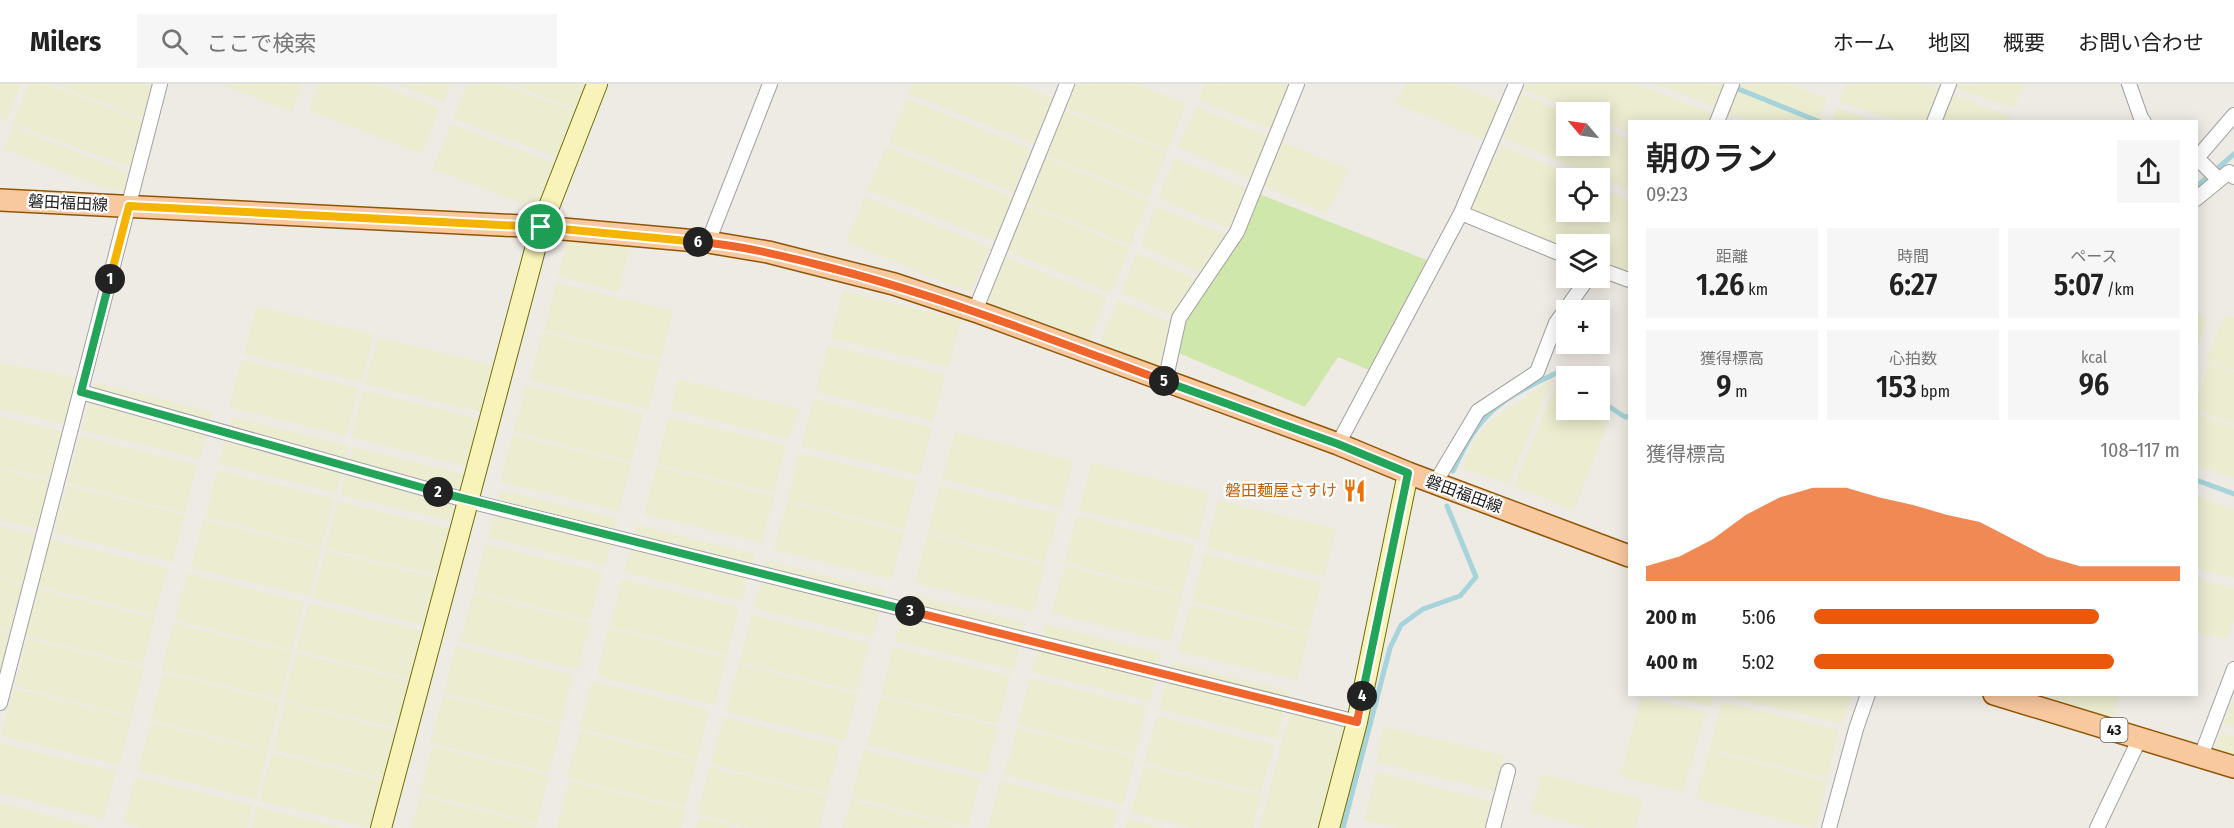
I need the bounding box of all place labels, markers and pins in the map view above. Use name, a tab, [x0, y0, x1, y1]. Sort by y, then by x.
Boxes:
pin	[515, 201, 566, 252]
pin: 6	[683, 227, 713, 257]
pin: 1	[95, 264, 125, 294]
pin: 5	[1149, 366, 1179, 396]
pin: 2	[423, 477, 453, 507]
restaurant icon: 磐田麺屋さすけ	[1342, 477, 1368, 503]
place label: 磐田麺屋さすけ	[1225, 481, 1337, 500]
pin: 3	[895, 596, 925, 626]
pin: 4	[1347, 681, 1377, 711]

